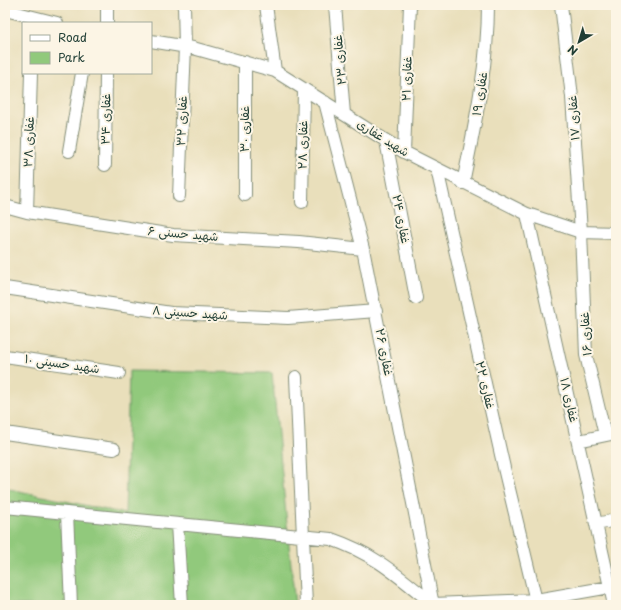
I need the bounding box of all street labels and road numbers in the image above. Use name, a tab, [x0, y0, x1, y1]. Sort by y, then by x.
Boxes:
street label: غفاری ۲۳	[328, 34, 350, 86]
street label: غفاری ۲۱	[396, 56, 416, 102]
street label: غفاری ۱۹	[467, 70, 491, 117]
street label: غفاری ۳۴	[96, 93, 114, 145]
street label: غفاری ۳۲	[171, 95, 191, 146]
street label: غفاری ۱۷	[562, 95, 584, 141]
street label: غفاری ۳۰	[235, 106, 253, 152]
street label: شهید غفاری	[354, 114, 413, 160]
street label: غفاری ۳۸	[18, 116, 38, 168]
street label: غفاری ۲۸	[293, 120, 311, 170]
street label: غفاری ۲۴	[388, 193, 416, 245]
street label: شهید حسنی ۶	[147, 221, 219, 245]
street label: شهید حسینی ۸	[152, 300, 229, 324]
street label: غفاری ۱۶	[574, 311, 596, 357]
street label: غفاری ۲۶	[372, 327, 398, 377]
street label: شهید حسینی ۱۰	[23, 349, 101, 377]
street label: غفاری ۲۲	[472, 359, 500, 411]
street label: غفاری ۱۸	[556, 376, 584, 424]

